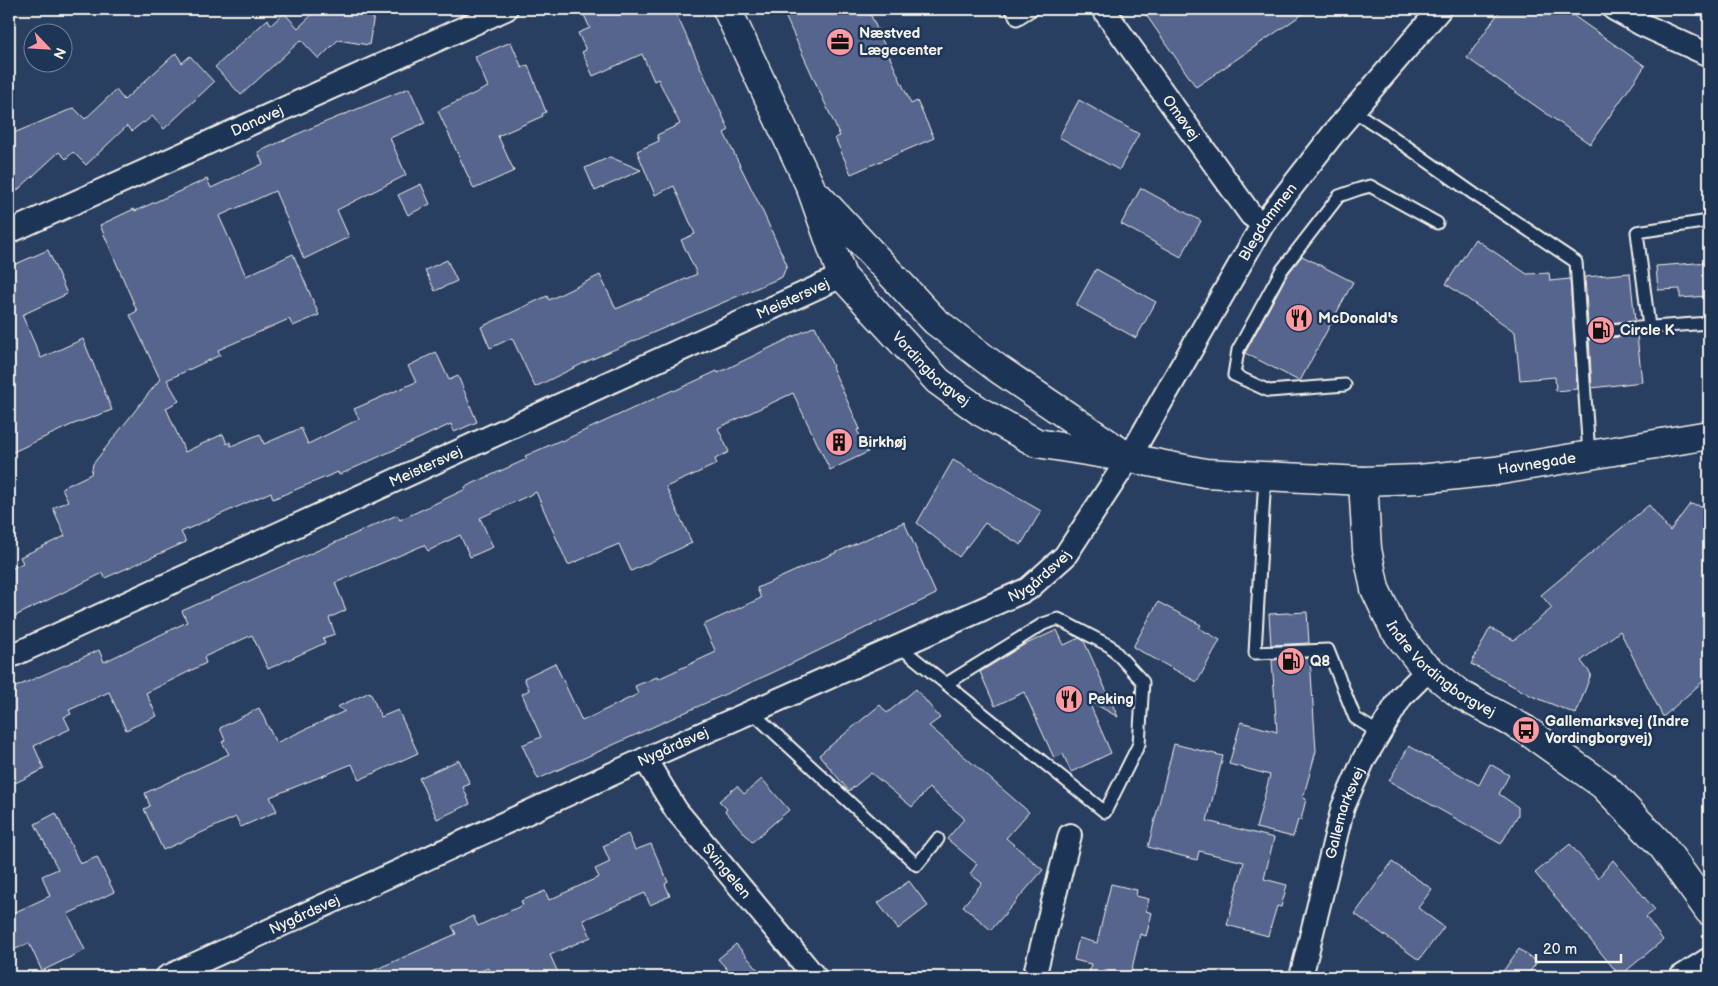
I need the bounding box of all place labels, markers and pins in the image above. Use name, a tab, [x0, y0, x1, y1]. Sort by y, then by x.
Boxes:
place label: Næstved Lægecenter	[859, 24, 944, 60]
office icon: Næstved Lægecenter	[825, 27, 855, 57]
restaurant icon: McDonald's	[1284, 303, 1314, 333]
place label: McDonald's	[1318, 309, 1398, 328]
fuel station icon: Circle K	[1586, 315, 1616, 345]
place label: Circle K	[1620, 321, 1675, 340]
building icon: Birkhøj	[824, 427, 854, 457]
place label: Birkhøj	[858, 433, 907, 452]
fuel station icon: Q8	[1276, 646, 1306, 676]
place label: Q8	[1310, 652, 1330, 671]
restaurant icon: Peking	[1054, 684, 1084, 714]
place label: Peking	[1088, 690, 1134, 709]
place label: Gallemarksvej (Indre Vordingborgvej)	[1545, 712, 1689, 748]
bus stop icon: Gallemarksvej (Indre Vordingborgvej)	[1511, 715, 1541, 745]

